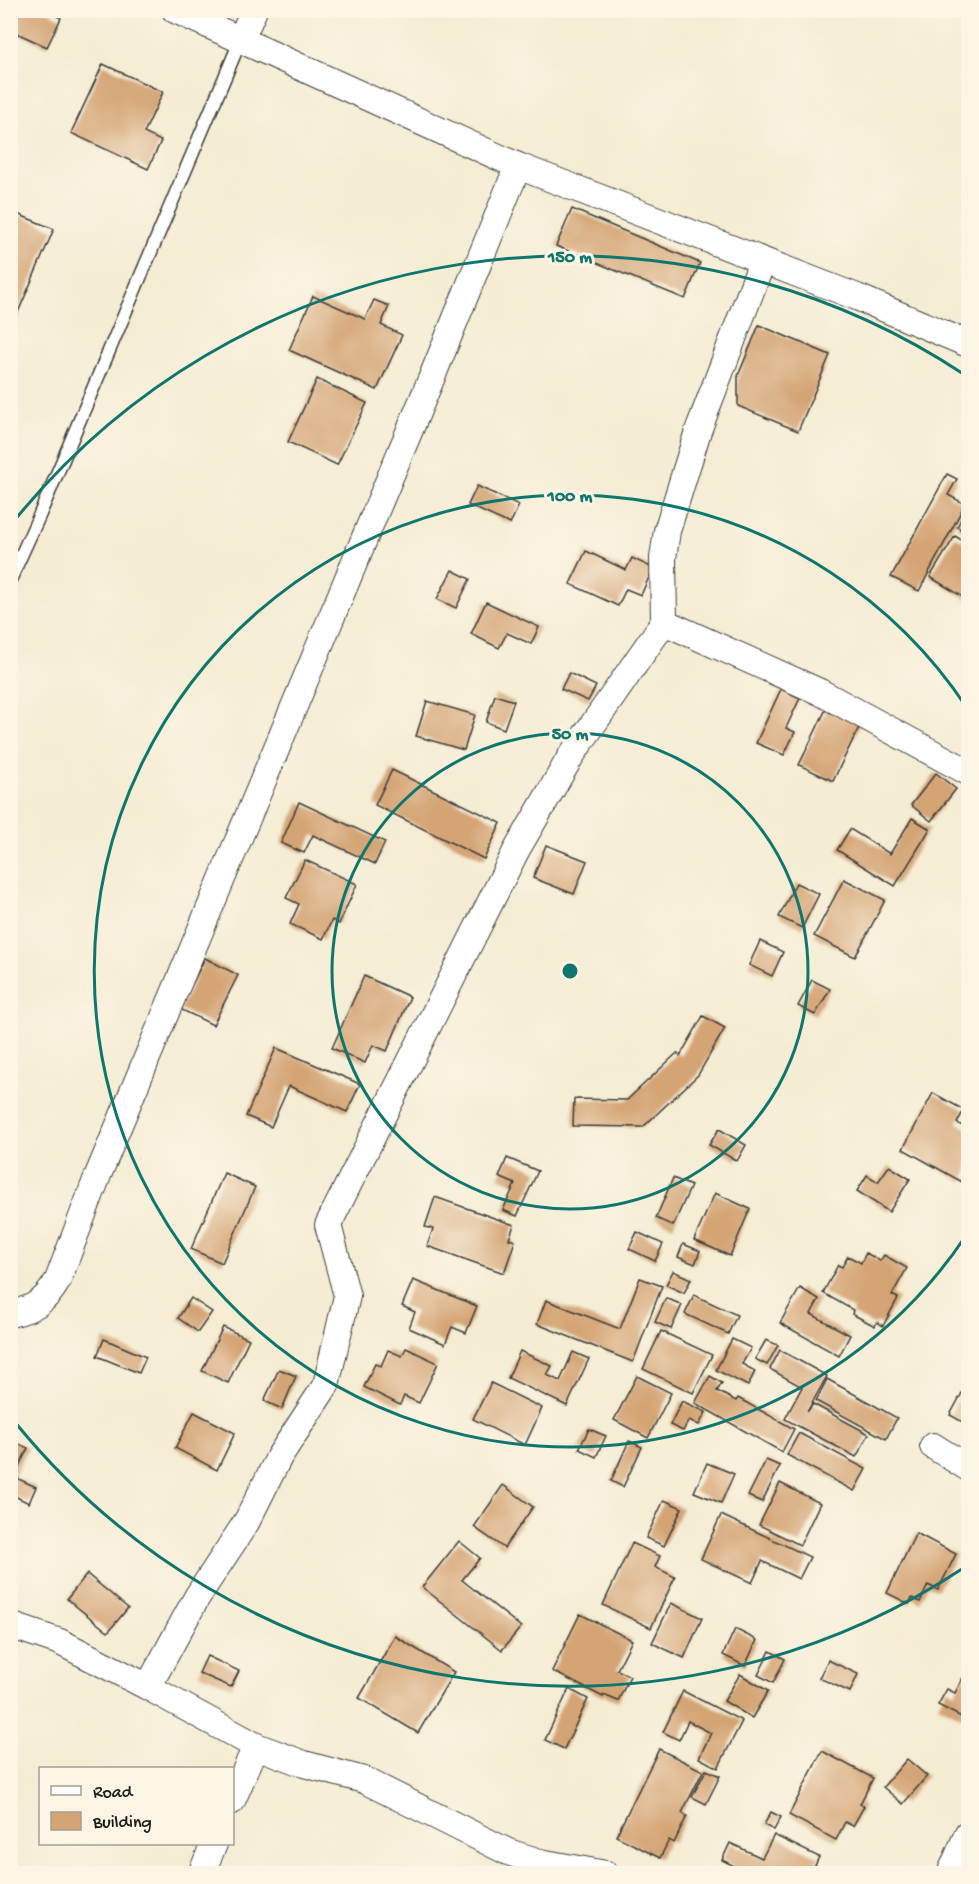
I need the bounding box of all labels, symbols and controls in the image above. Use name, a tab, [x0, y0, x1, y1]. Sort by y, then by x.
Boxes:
text: 150 m	[547, 248, 592, 269]
text: 100 m	[547, 487, 593, 508]
text: 50 m	[552, 725, 589, 746]
centre of rings	[560, 961, 580, 981]
legend	[39, 1767, 234, 1845]
text: Road	[93, 1783, 134, 1804]
text: Building	[92, 1813, 152, 1834]

